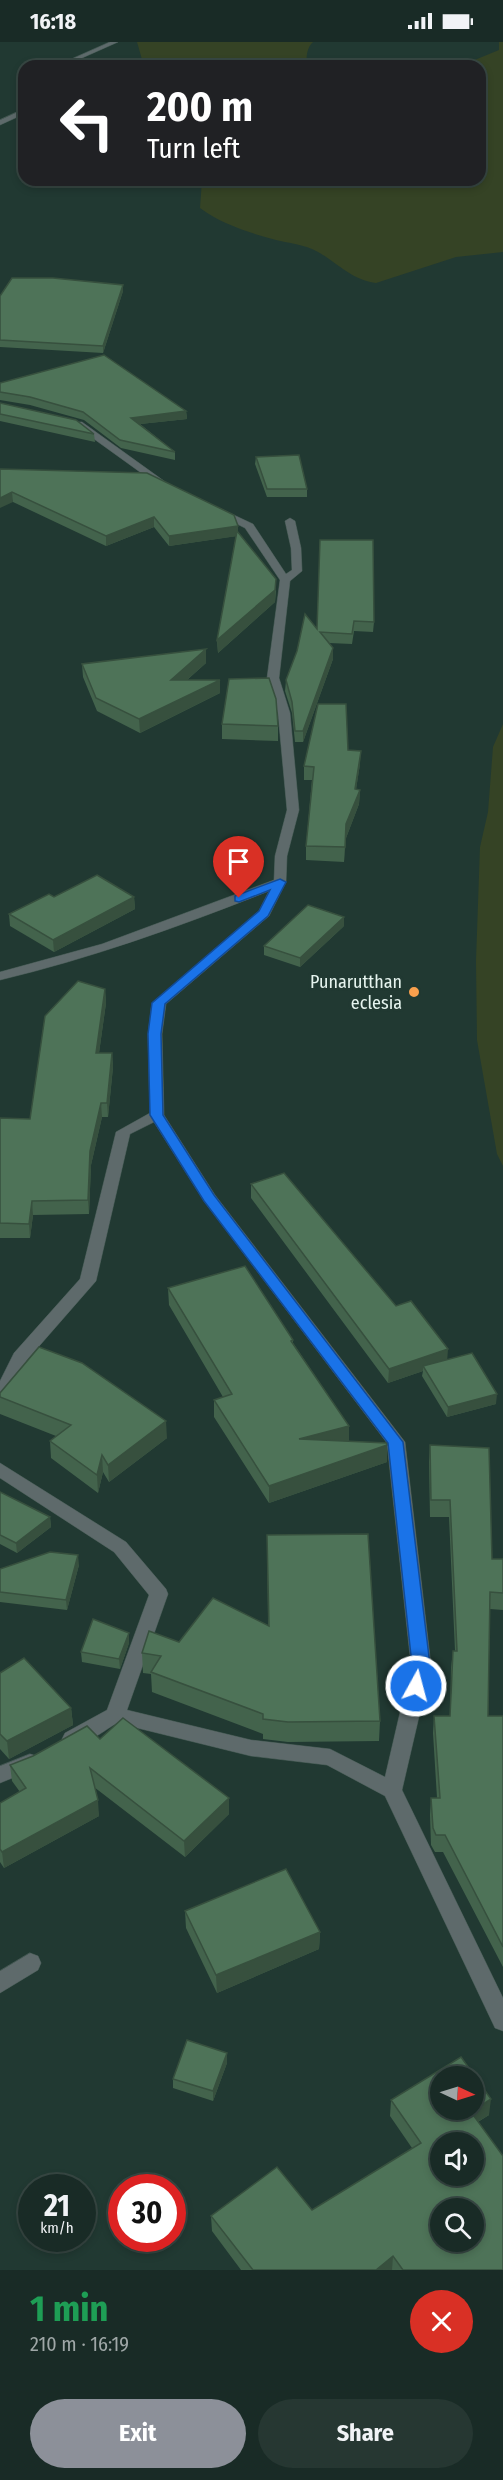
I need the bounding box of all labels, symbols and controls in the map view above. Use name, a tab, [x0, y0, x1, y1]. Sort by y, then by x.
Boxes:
text: 16:18	[30, 8, 76, 35]
text: 200 m	[147, 82, 253, 132]
icon: left	[48, 84, 126, 162]
text: Turn left	[147, 133, 240, 165]
pin	[213, 836, 264, 898]
icon: arrive	[222, 845, 255, 878]
place label: Punarutthan eclesia	[310, 971, 402, 1014]
marker: Punarutthan eclesia	[407, 985, 421, 999]
position arrow	[384, 1654, 448, 1718]
north arrow	[430, 2066, 484, 2120]
map controls	[430, 2066, 484, 2252]
button: sound	[430, 2132, 484, 2186]
speed limit sign: 30	[108, 2174, 186, 2252]
text: 21	[44, 2188, 70, 2224]
button: search	[430, 2198, 484, 2252]
text: km/h	[40, 2219, 74, 2237]
text: 1 min	[30, 2287, 108, 2331]
button: close	[410, 2290, 473, 2353]
text: 210 m · 16:19	[30, 2332, 129, 2356]
button: Exit	[30, 2399, 246, 2468]
button: Share	[258, 2399, 473, 2468]

